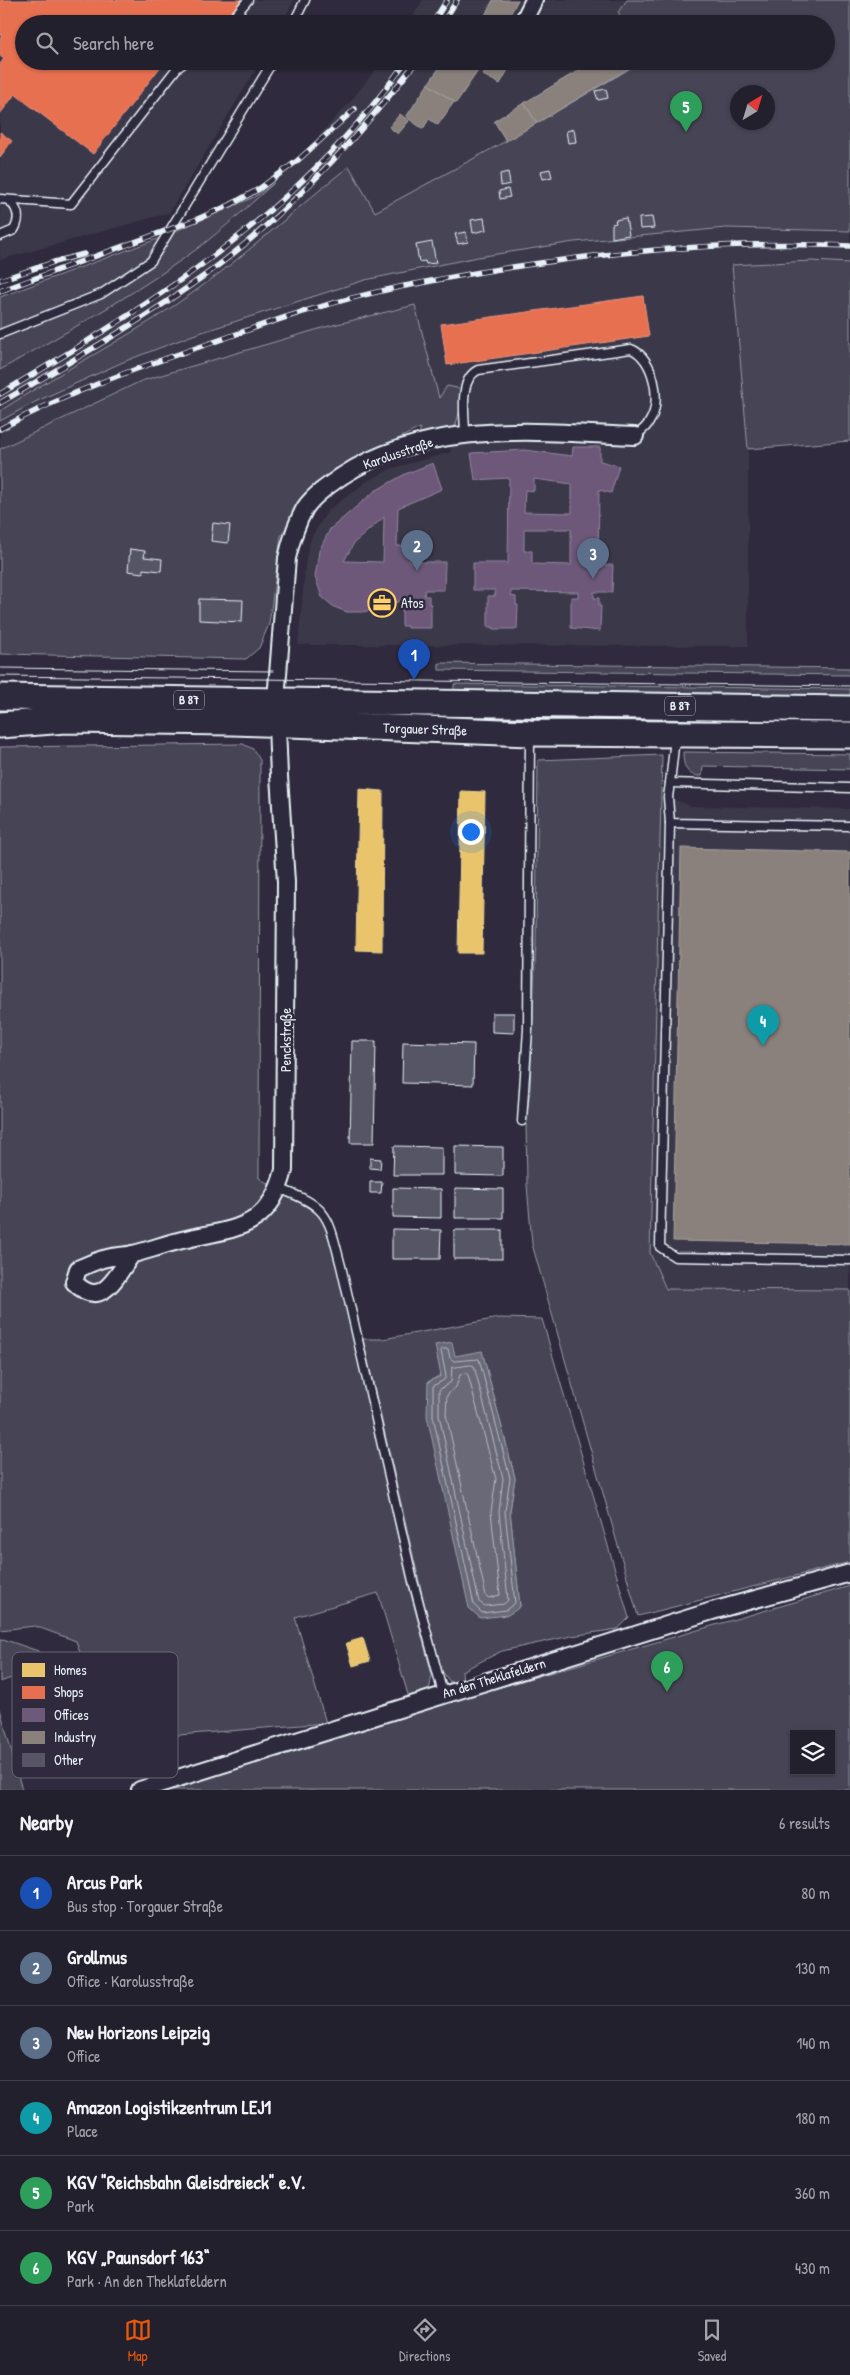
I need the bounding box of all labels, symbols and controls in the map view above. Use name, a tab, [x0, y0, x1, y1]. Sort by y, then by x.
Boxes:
search box	[15, 15, 835, 70]
icon: search	[33, 29, 61, 57]
text: Search here	[73, 30, 154, 56]
north arrow	[730, 85, 775, 130]
pin: 5	[670, 91, 702, 132]
street label: Karolusstraße	[360, 432, 436, 474]
pin: 2	[401, 530, 433, 571]
pin: 3	[577, 538, 609, 579]
office icon: Atos	[367, 588, 397, 618]
place label: Atos	[401, 593, 424, 612]
pin: 1	[398, 639, 430, 680]
road number: B 87	[174, 690, 204, 710]
road number: B 87	[665, 696, 695, 716]
street label: Torgauer Straße	[383, 718, 468, 740]
your location	[458, 819, 484, 845]
pin: 4	[747, 1005, 779, 1046]
street label: Penckstraße	[276, 1008, 296, 1072]
pin: 6	[651, 1651, 683, 1692]
legend	[12, 1652, 178, 1778]
street label: An den Theklafeldern	[440, 1653, 548, 1702]
text: Homes	[54, 1660, 87, 1679]
text: Shops	[54, 1682, 83, 1702]
text: Offices	[54, 1705, 89, 1724]
text: Industry	[54, 1727, 96, 1747]
map controls	[790, 1730, 835, 1775]
button: layers	[790, 1730, 835, 1775]
text: Other	[54, 1750, 84, 1769]
text: Nearby	[20, 1808, 73, 1837]
text: 6 results	[779, 1812, 830, 1834]
text: Arcus Park	[67, 1869, 142, 1895]
text: 1	[33, 1882, 39, 1904]
text: 80 m	[801, 1882, 830, 1904]
text: Bus stop · Torgauer Straße	[67, 1895, 223, 1917]
text: Grollmus	[67, 1944, 127, 1970]
text: 2	[32, 1957, 40, 1979]
text: 130 m	[795, 1957, 830, 1979]
text: Office · Karolusstraße	[67, 1970, 194, 1992]
text: New Horizons Leipzig	[67, 2019, 210, 2045]
text: 3	[32, 2032, 40, 2054]
text: 140 m	[796, 2032, 830, 2054]
text: Office	[67, 2045, 100, 2067]
text: Amazon Logistikzentrum LEJ1	[67, 2094, 271, 2120]
text: 4	[33, 2107, 39, 2129]
text: 180 m	[796, 2107, 830, 2129]
text: Place	[67, 2120, 98, 2142]
text: KGV "Reichsbahn Gleisdreieck" e.V.	[67, 2169, 305, 2195]
text: 5	[33, 2182, 39, 2204]
text: 360 m	[795, 2182, 830, 2204]
text: Park	[67, 2195, 94, 2217]
text: KGV „Paunsdorf 163“	[67, 2244, 209, 2270]
text: 6	[33, 2257, 39, 2279]
text: 430 m	[795, 2257, 830, 2279]
text: Park · An den Theklafeldern	[67, 2270, 227, 2292]
tab: Map	[124, 2316, 152, 2365]
tab: Directions	[399, 2316, 450, 2365]
tab: Saved	[698, 2316, 726, 2365]

